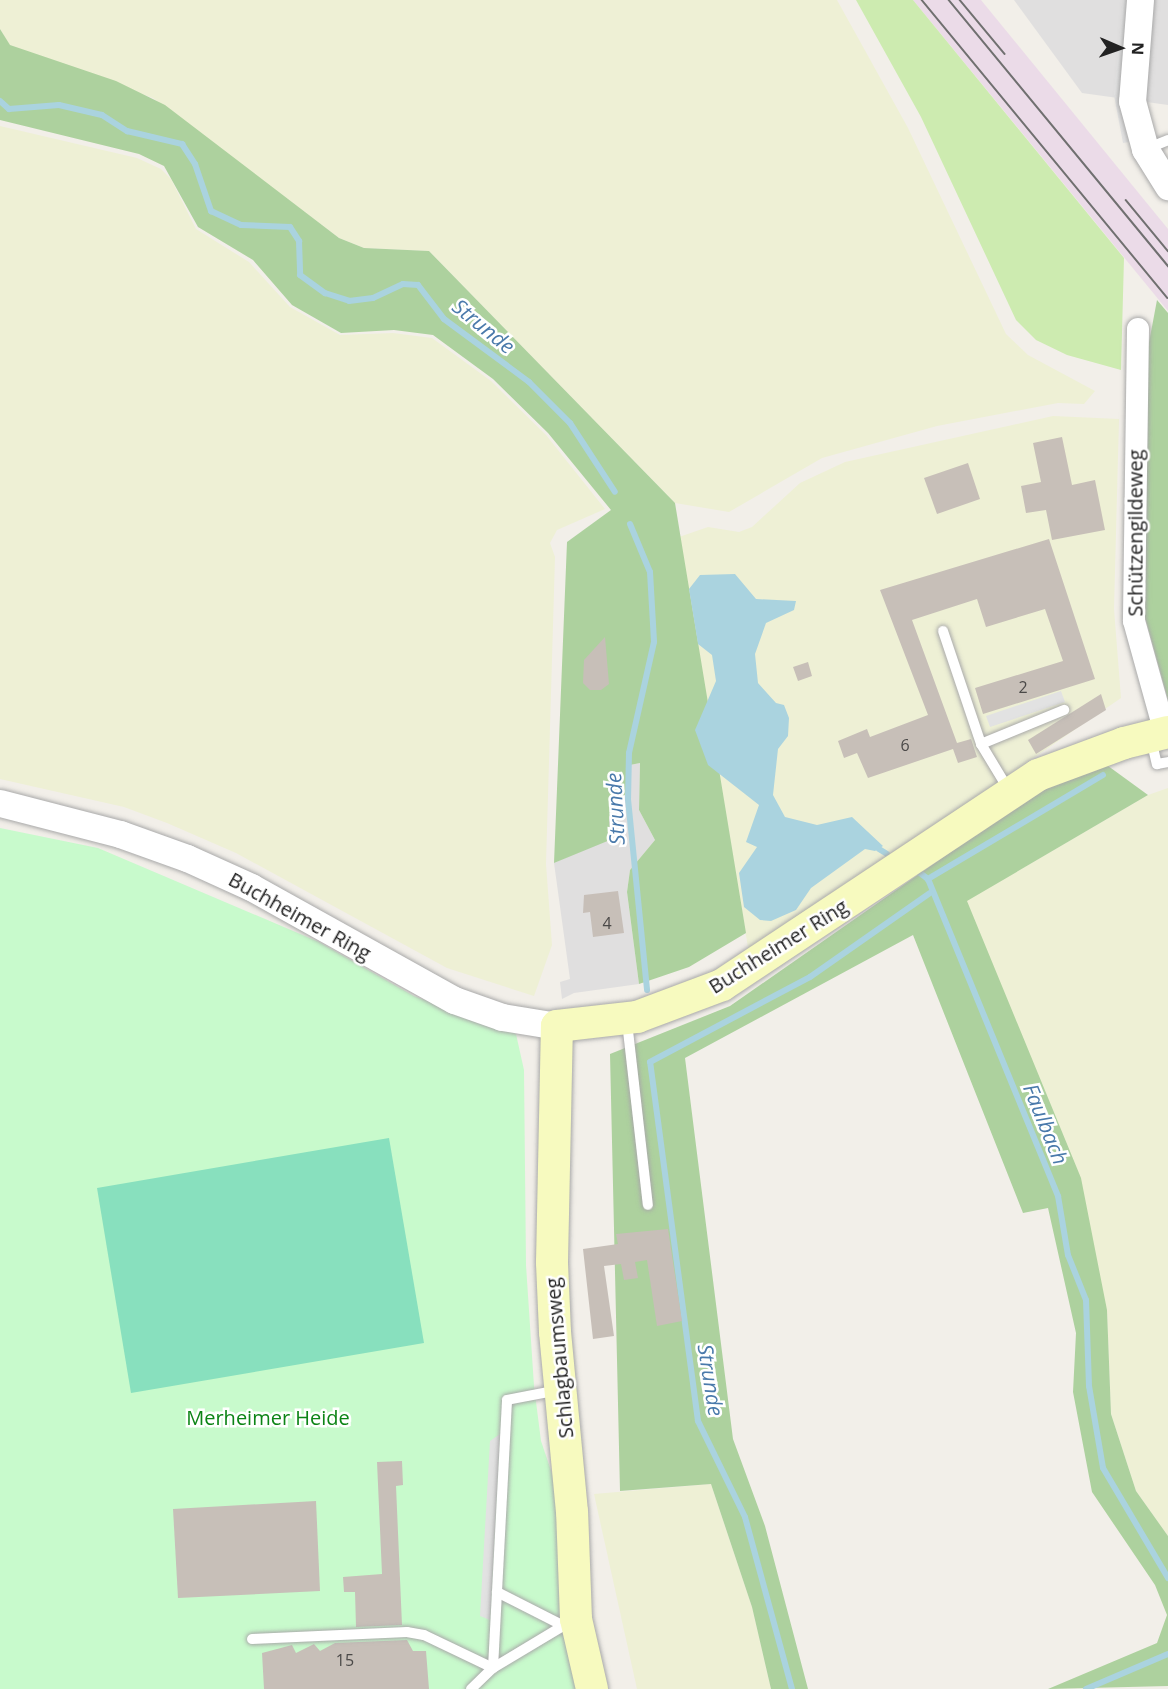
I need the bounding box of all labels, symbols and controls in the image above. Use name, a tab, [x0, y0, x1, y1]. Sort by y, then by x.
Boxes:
north arrow	[1090, 18, 1150, 78]
text: N	[1127, 42, 1149, 56]
water label: Strunde	[448, 293, 520, 359]
street label: Schützengildeweg	[1123, 449, 1147, 617]
house number: 2	[1018, 677, 1028, 697]
house number: 6	[900, 735, 910, 755]
water label: Strunde	[601, 772, 629, 846]
street label: Buchheimer Ring	[225, 867, 375, 965]
street label: Buchheimer Ring	[704, 894, 852, 998]
house number: 4	[602, 913, 612, 933]
water label: Faulbach	[1018, 1080, 1074, 1168]
street label: Schlagbaumsweg	[540, 1277, 578, 1439]
water label: Strunde	[693, 1342, 729, 1418]
park label: Merheimer Heide	[186, 1405, 350, 1429]
house number: 15	[336, 1650, 354, 1670]

